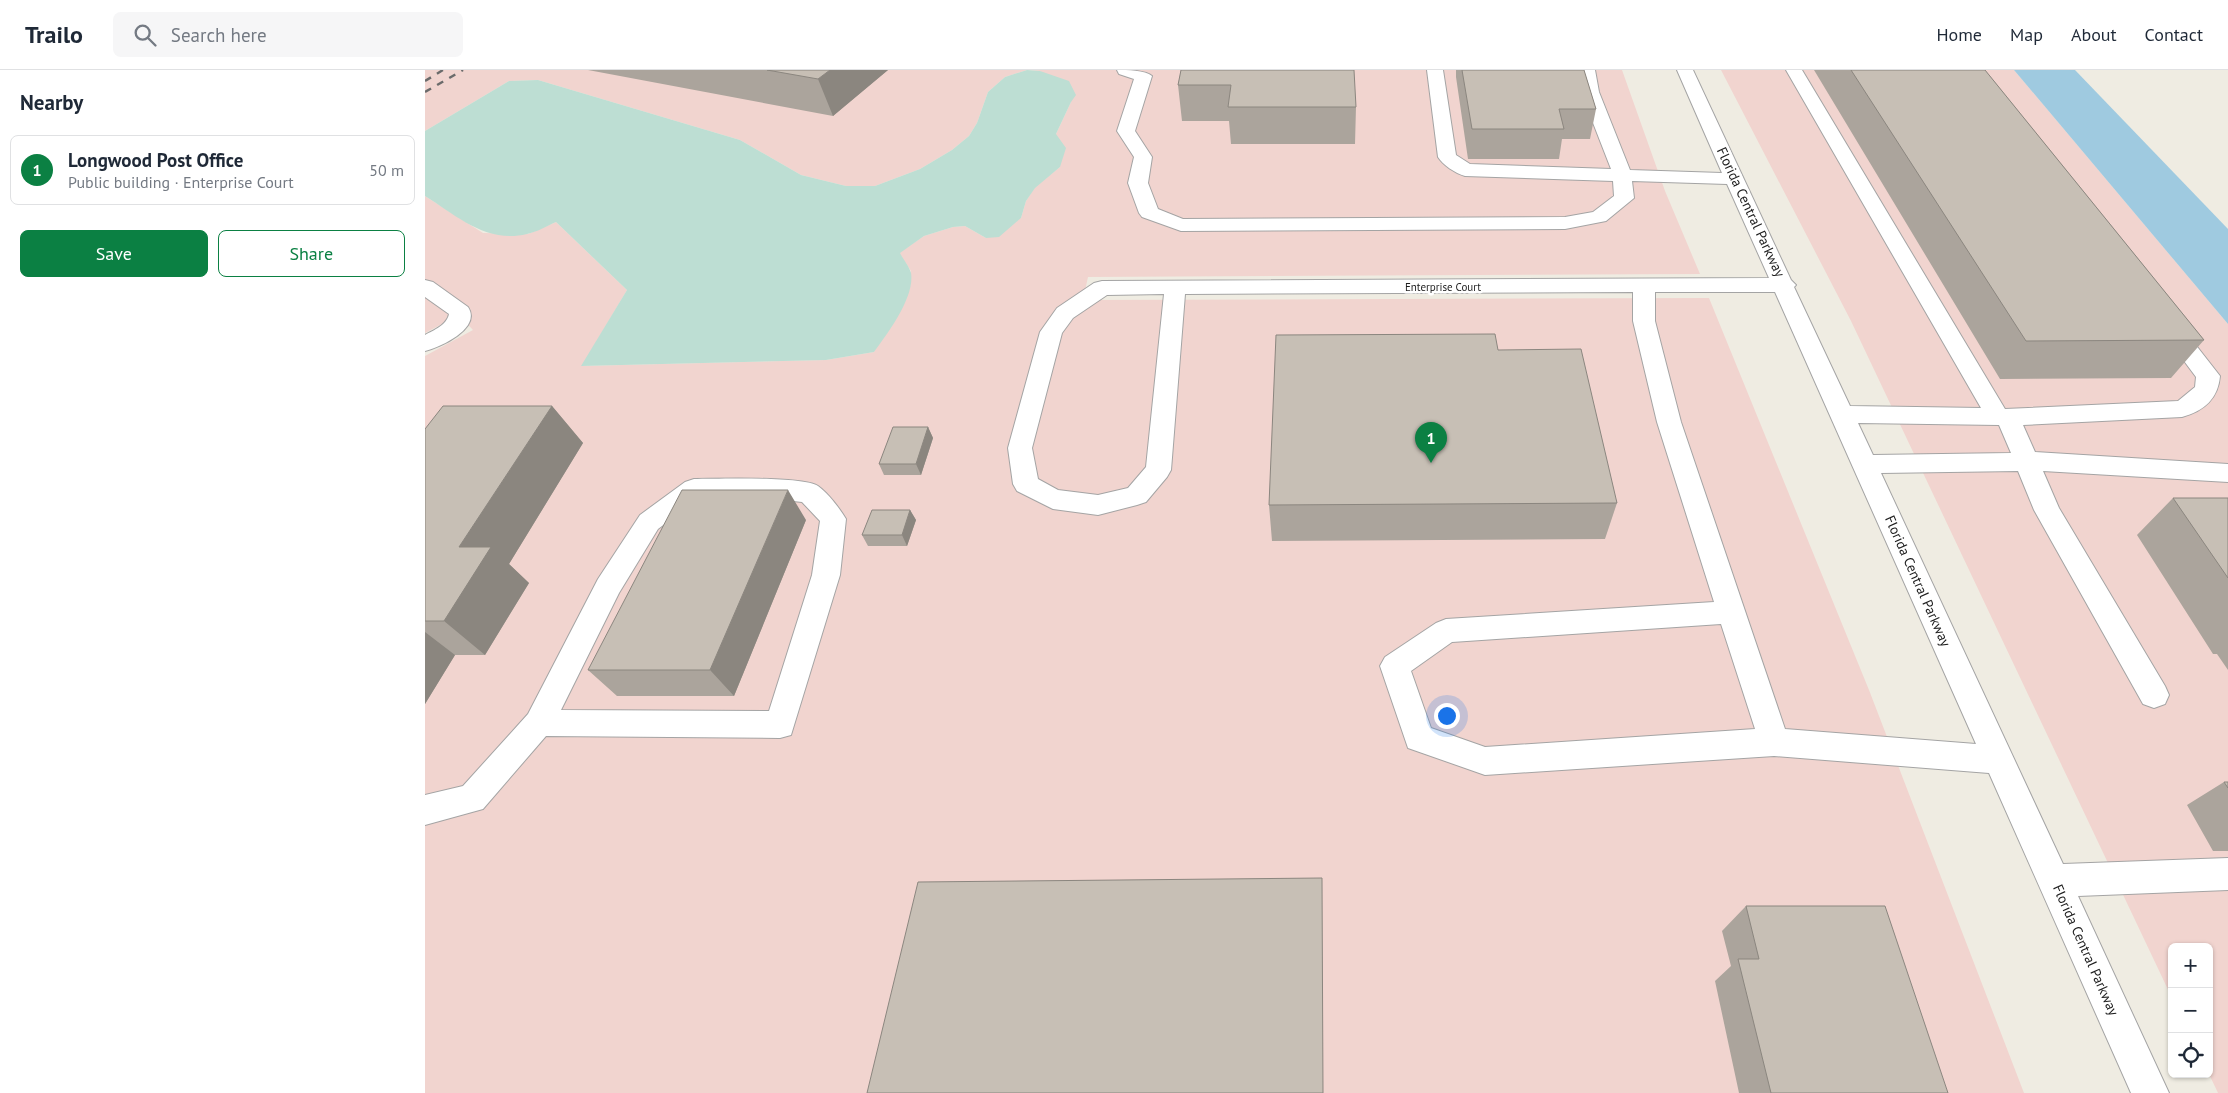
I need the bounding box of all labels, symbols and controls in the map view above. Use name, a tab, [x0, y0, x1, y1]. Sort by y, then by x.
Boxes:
search box	[113, 12, 463, 57]
text: Trailo	[25, 19, 83, 50]
icon: search	[131, 21, 159, 49]
text: Search here	[171, 23, 267, 47]
text: Home	[1936, 23, 1982, 46]
text: Map	[2010, 23, 2043, 46]
text: About	[2071, 23, 2117, 46]
text: Contact	[2145, 23, 2203, 46]
text: Nearby	[20, 89, 83, 116]
street label: Florida Central Parkway	[1713, 144, 1789, 280]
text: Longwood Post Office	[68, 148, 243, 172]
text: 1	[32, 160, 42, 180]
text: 50 m	[369, 160, 404, 180]
text: Public building · Enterprise Court	[68, 172, 294, 192]
button: Save	[20, 230, 208, 277]
button: Share	[218, 230, 405, 277]
street label: Enterprise Court	[1405, 280, 1481, 294]
pin: 1	[1415, 422, 1447, 463]
street label: Florida Central Parkway	[1881, 513, 1955, 650]
your location	[1434, 703, 1460, 729]
street label: Florida Central Parkway	[2049, 882, 2123, 1019]
map controls	[2168, 943, 2213, 1078]
button: +	[2168, 943, 2213, 988]
button: −	[2168, 988, 2213, 1033]
button: locate	[2168, 1033, 2213, 1078]

